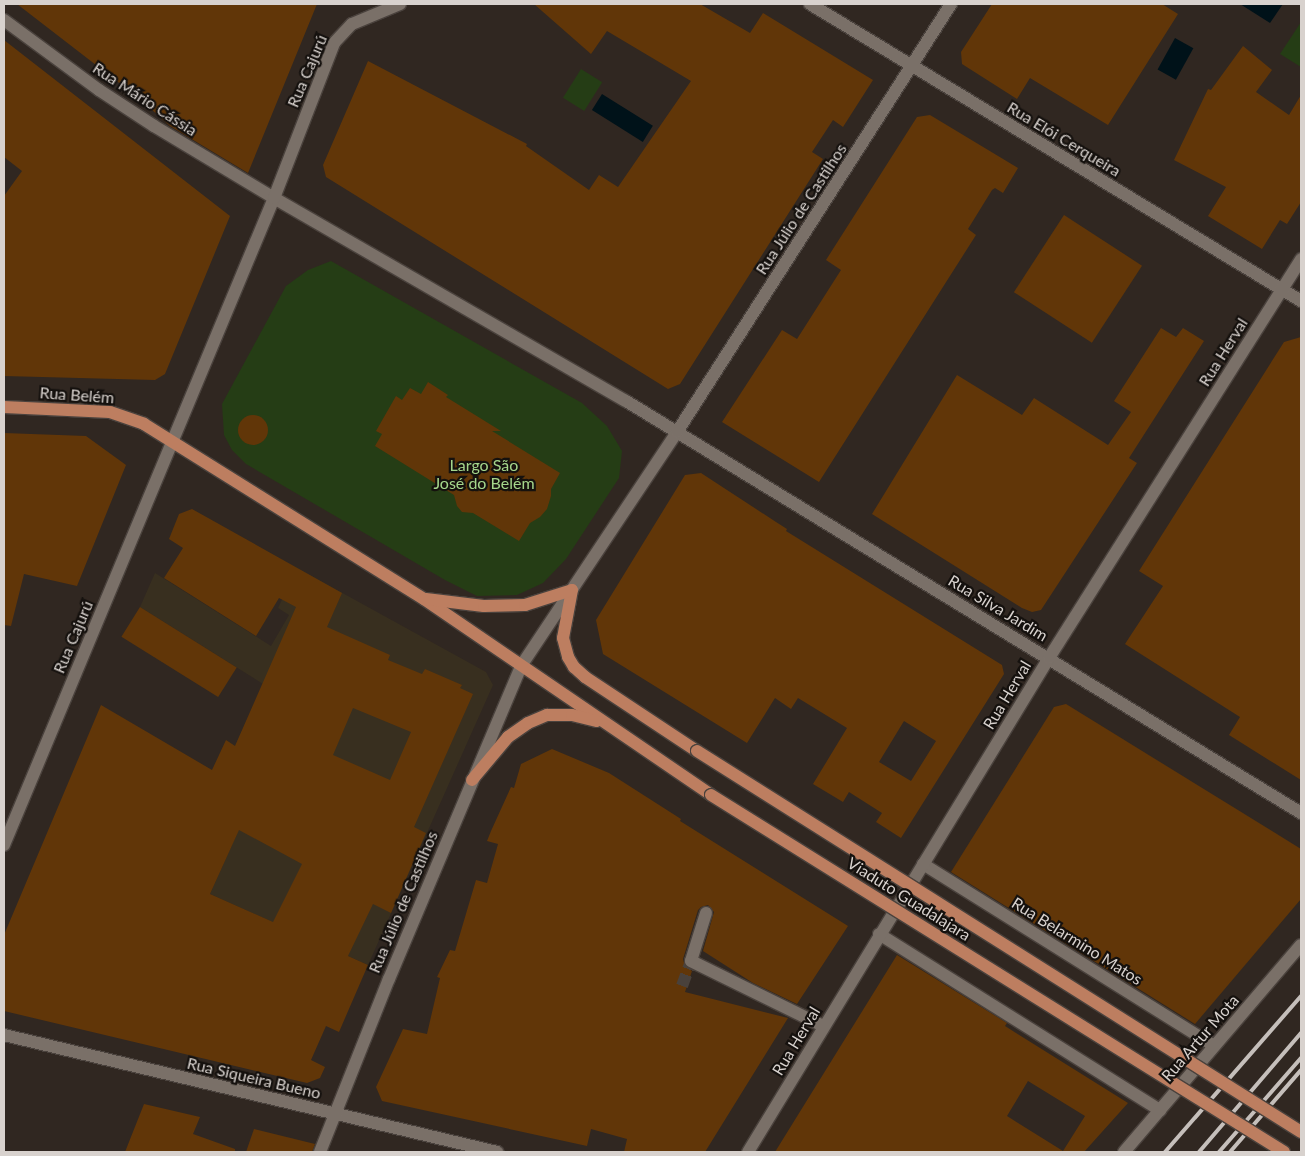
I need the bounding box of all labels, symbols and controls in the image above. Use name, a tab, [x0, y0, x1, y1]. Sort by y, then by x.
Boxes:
street label: Rua Cajurú	[283, 32, 331, 110]
street label: Rua Mário Cássia	[89, 58, 201, 140]
street label: Rua Elói Cerqueira	[1004, 98, 1124, 180]
street label: Rua Júlio de Castilhos	[751, 140, 851, 278]
street label: Rua Herval	[1195, 314, 1251, 390]
street label: Rua Belém	[39, 383, 115, 407]
park label: Largo São José do Belém	[433, 455, 535, 493]
street label: Rua Silva Jardim	[945, 571, 1051, 645]
street label: Rua Cajurú	[49, 598, 97, 676]
street label: Rua Herval	[979, 657, 1035, 733]
street label: Rua Júlio de Castilhos	[364, 828, 442, 976]
street label: Viaduto Guadalajara	[844, 853, 974, 945]
street label: Rua Belarmino Matos	[1008, 893, 1146, 989]
street label: Rua Artur Mota	[1157, 991, 1243, 1085]
street label: Rua Herval	[768, 1003, 824, 1079]
street label: Rua Siqueira Bueno	[185, 1053, 323, 1103]

